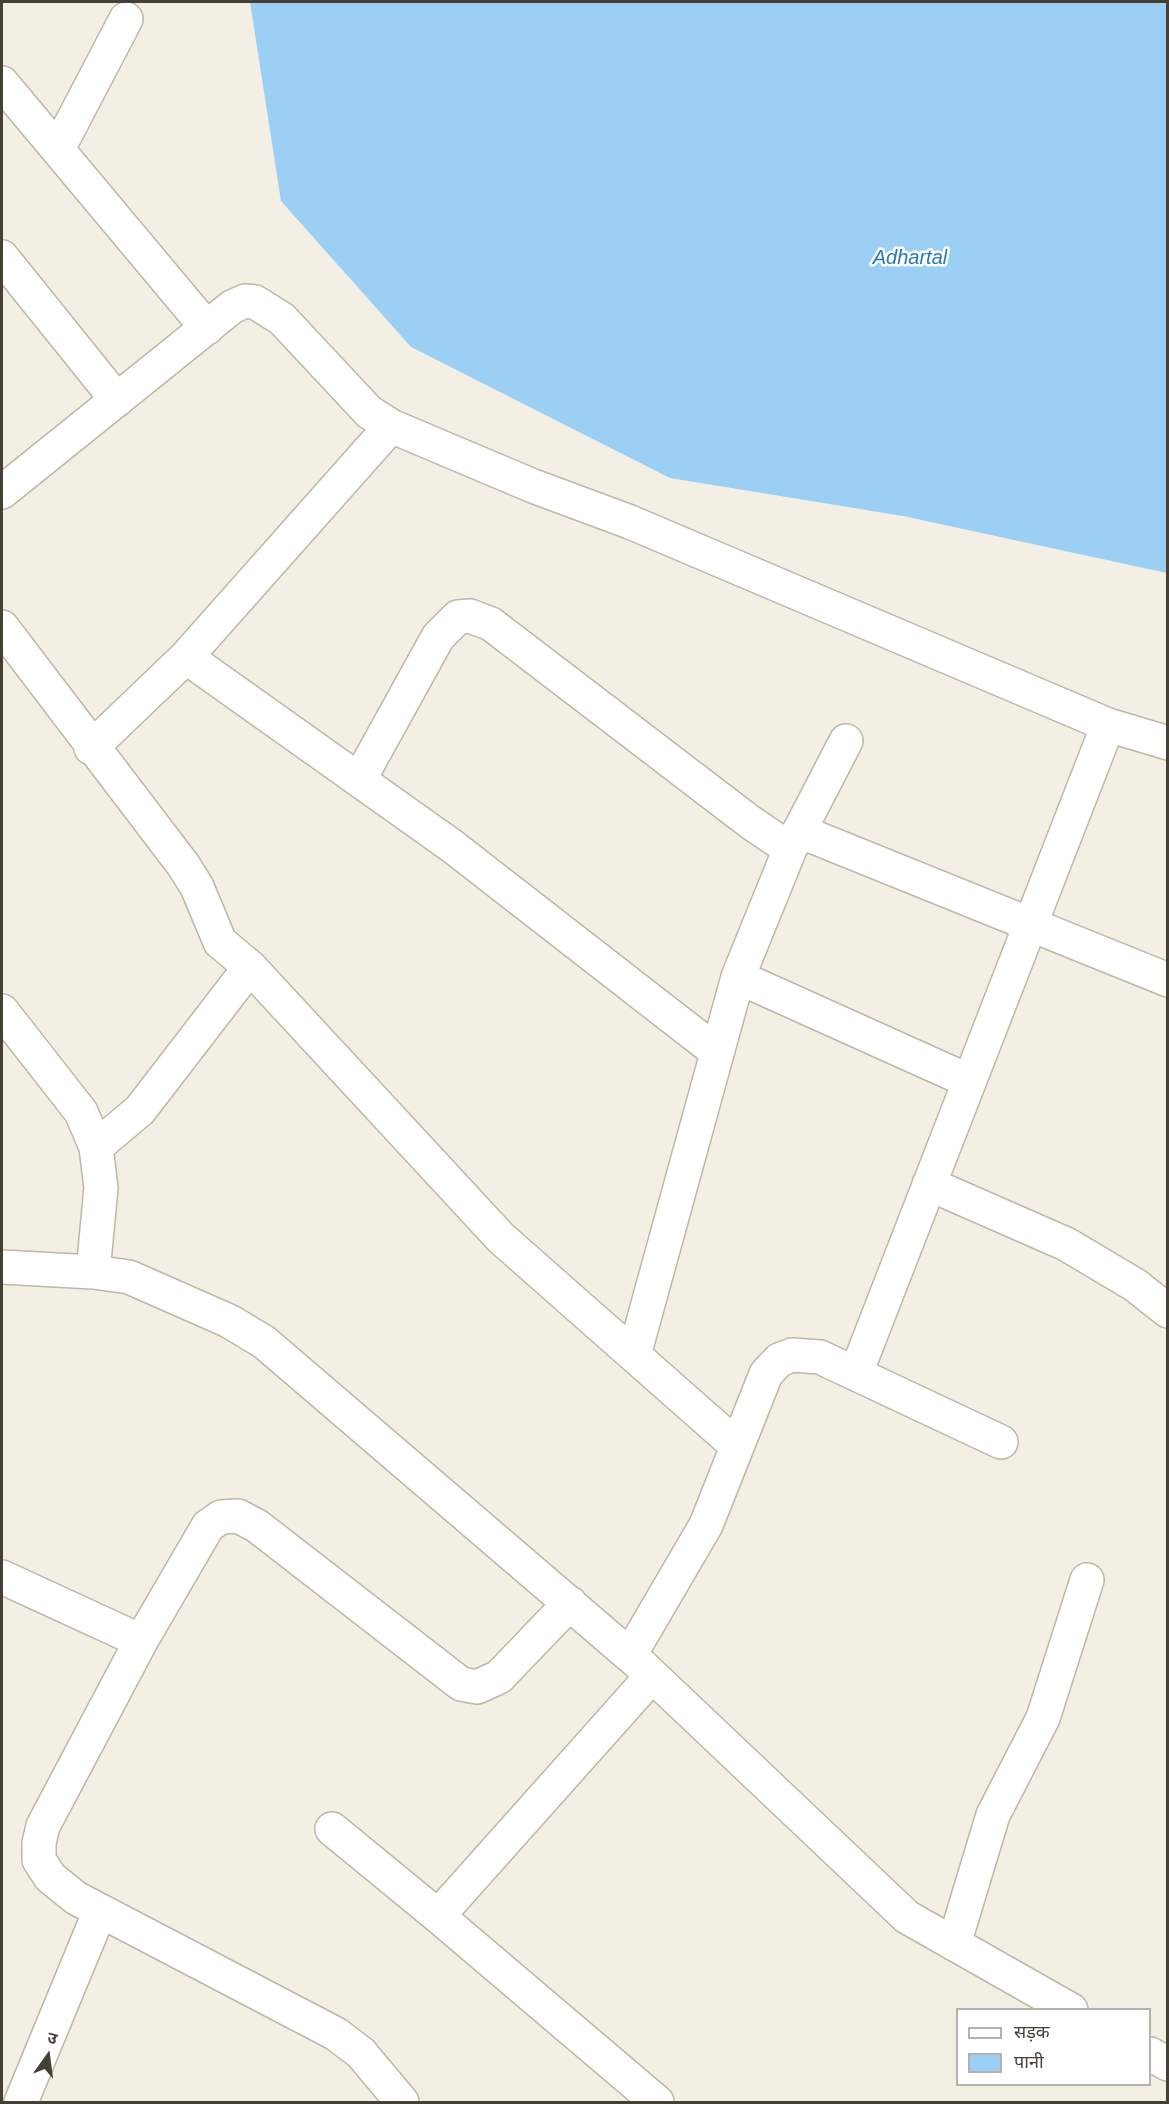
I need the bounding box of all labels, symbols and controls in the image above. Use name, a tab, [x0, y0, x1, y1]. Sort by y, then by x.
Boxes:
water label: Adhartal	[873, 246, 947, 270]
legend	[956, 2008, 1151, 2086]
text: सड़क	[1014, 2022, 1050, 2042]
north arrow	[18, 2026, 78, 2086]
text: उ	[46, 2029, 59, 2047]
text: पानी	[1014, 2052, 1044, 2072]

